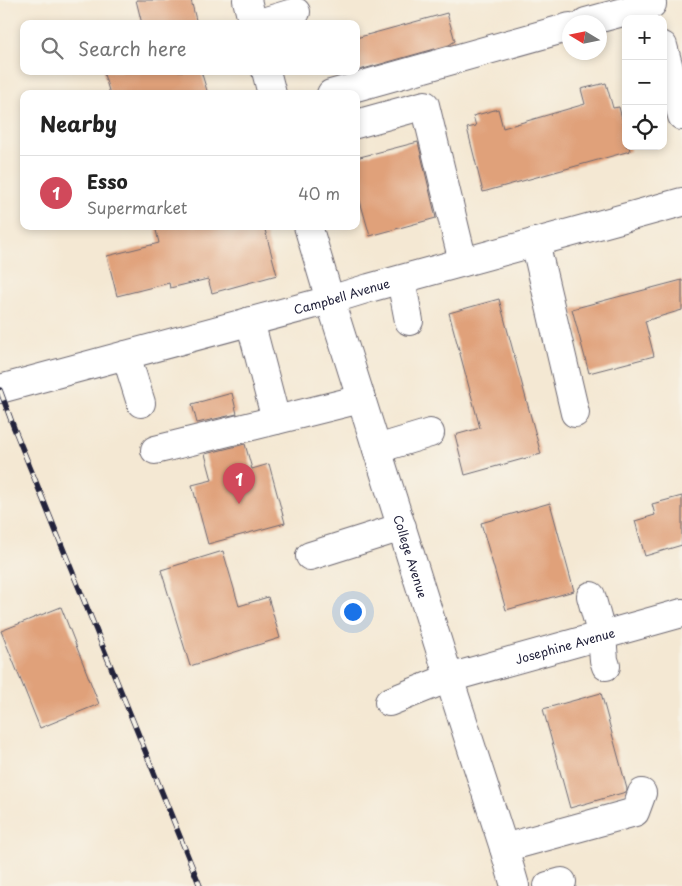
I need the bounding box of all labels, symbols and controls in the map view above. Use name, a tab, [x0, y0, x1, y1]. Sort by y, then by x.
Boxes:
north arrow	[562, 15, 607, 60]
map controls	[622, 15, 667, 150]
button: +	[622, 15, 667, 60]
search box	[20, 20, 360, 75]
icon: search	[38, 34, 66, 62]
text: Search here	[78, 34, 187, 62]
button: −	[622, 60, 667, 105]
button: locate	[622, 105, 667, 150]
text: Nearby	[40, 107, 117, 139]
text: Esso	[87, 167, 128, 195]
text: 1	[52, 181, 60, 205]
text: 40 m	[298, 181, 340, 205]
text: Supermarket	[87, 195, 187, 219]
street label: Campbell Avenue	[292, 274, 392, 318]
pin: 1	[223, 463, 255, 504]
street label: College Avenue	[389, 513, 432, 600]
your location	[340, 599, 366, 625]
street label: Josephine Avenue	[513, 623, 617, 668]

